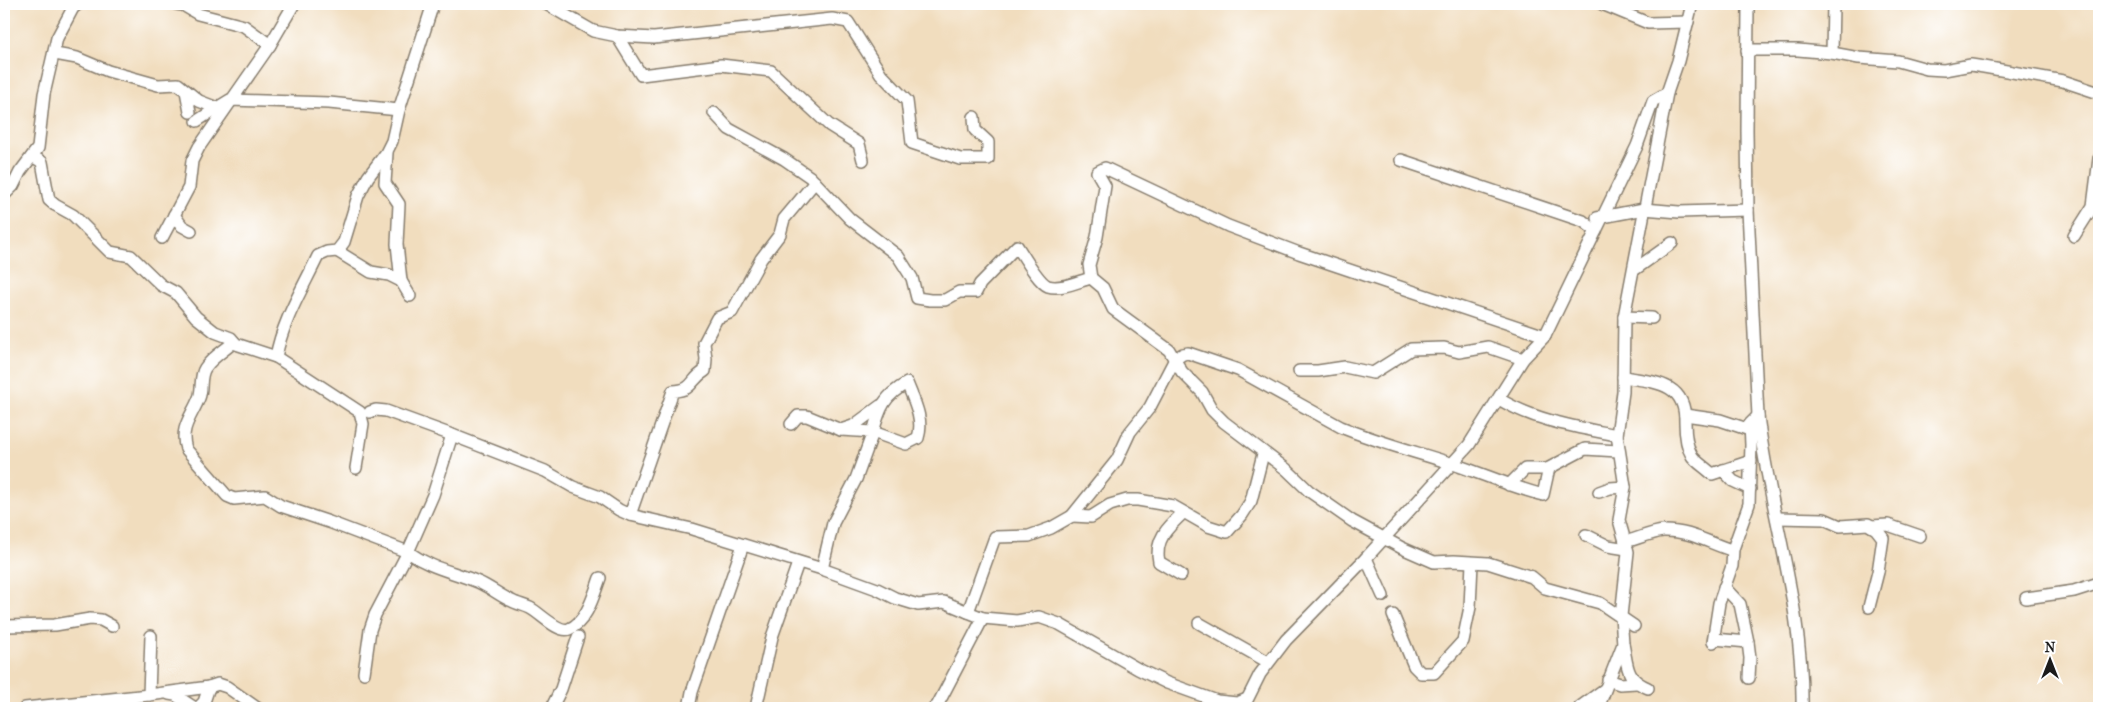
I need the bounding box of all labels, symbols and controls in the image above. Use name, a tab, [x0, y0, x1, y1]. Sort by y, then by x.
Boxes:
north arrow	[2026, 634, 2076, 684]
text: N	[2045, 639, 2056, 656]

